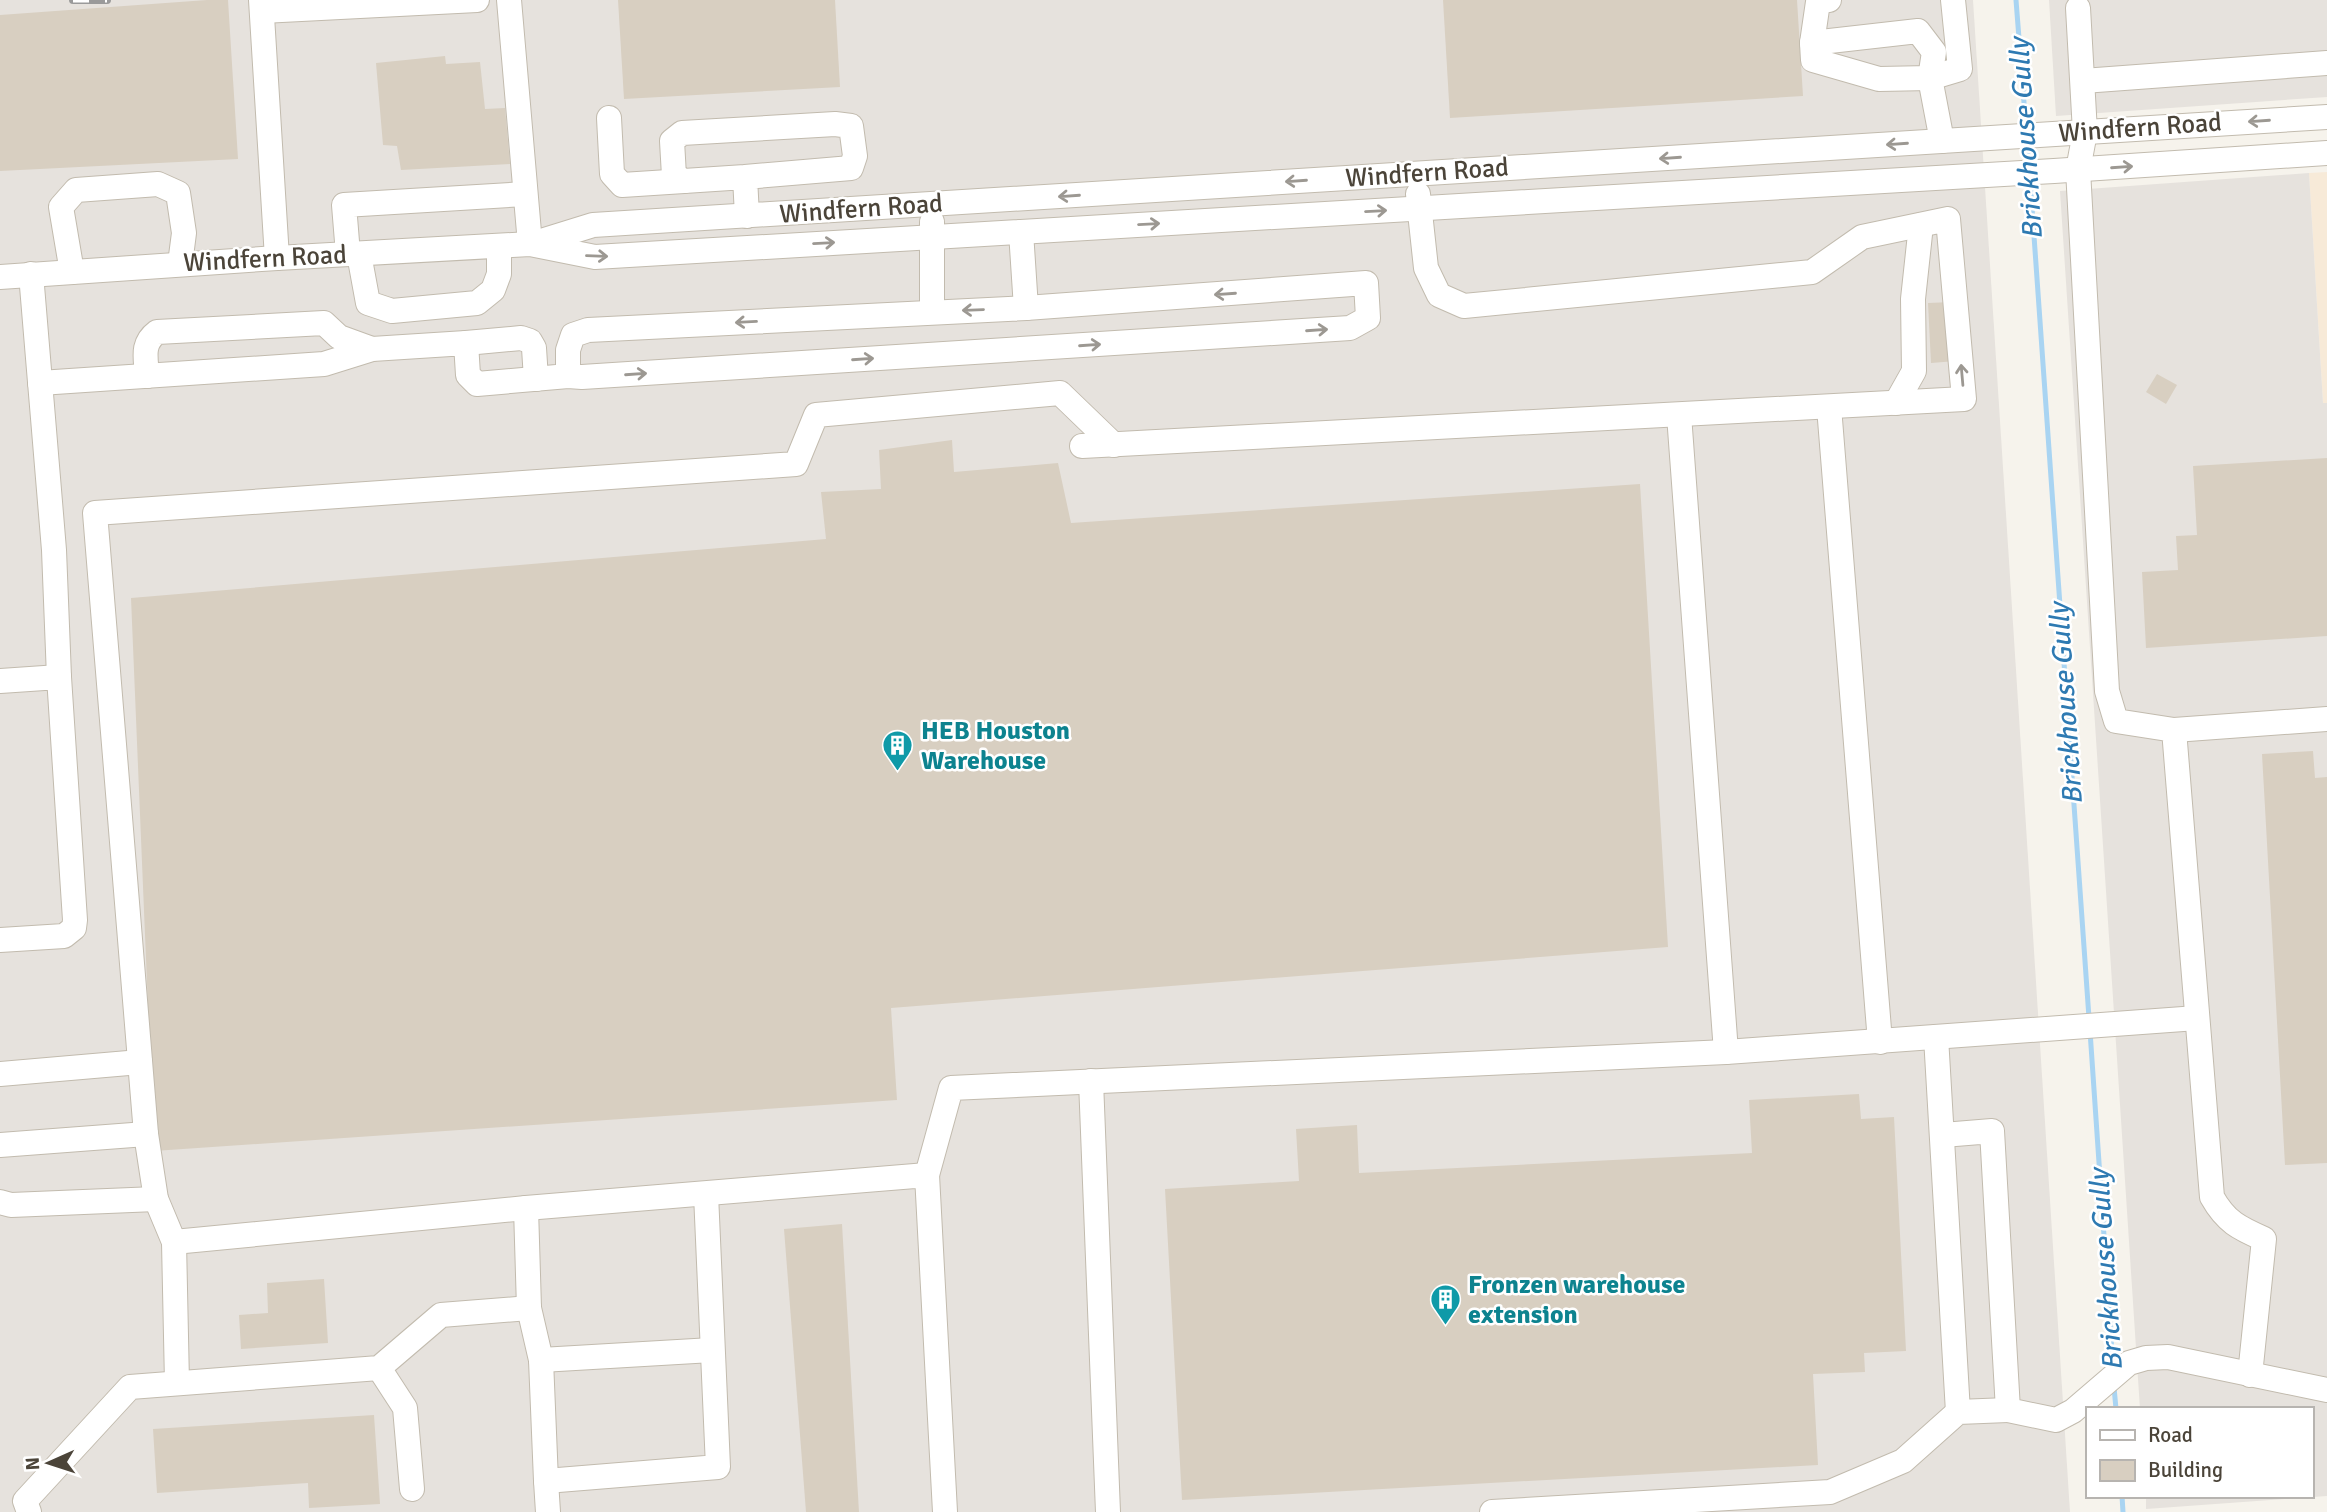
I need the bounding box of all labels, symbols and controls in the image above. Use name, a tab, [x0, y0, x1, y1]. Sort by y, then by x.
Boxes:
water label: Brickhouse Gully	[2002, 33, 2050, 241]
street label: Windfern Road	[2057, 106, 2223, 150]
one-way arrow	[2248, 115, 2271, 128]
one-way arrow	[1886, 138, 1909, 151]
street label: Windfern Road	[1344, 151, 1510, 195]
one-way arrow	[1659, 152, 1682, 165]
one-way arrow	[2110, 160, 2133, 173]
one-way arrow	[1285, 175, 1308, 188]
street label: Windfern Road	[778, 187, 944, 231]
one-way arrow	[1058, 189, 1081, 202]
one-way arrow	[1364, 204, 1387, 217]
one-way arrow	[1137, 218, 1160, 231]
one-way arrow	[812, 237, 835, 250]
street label: Windfern Road	[182, 239, 348, 279]
one-way arrow	[585, 249, 608, 262]
one-way arrow	[1214, 287, 1237, 300]
one-way arrow	[962, 304, 985, 317]
one-way arrow	[735, 315, 758, 328]
one-way arrow	[1305, 324, 1328, 337]
one-way arrow	[1078, 338, 1101, 351]
one-way arrow	[851, 353, 874, 366]
one-way arrow	[1955, 363, 1968, 386]
one-way arrow	[624, 367, 647, 380]
water label: Brickhouse Gully	[2042, 598, 2090, 806]
place label: HEB Houston Warehouse	[921, 715, 1070, 777]
building icon: HEB Houston Warehouse	[881, 729, 915, 773]
water label: Brickhouse Gully	[2082, 1164, 2130, 1372]
place label: Fronzen warehouse extension	[1468, 1269, 1686, 1331]
building icon: Fronzen warehouse extension	[1428, 1283, 1462, 1327]
legend	[2086, 1407, 2313, 1498]
text: Road	[2148, 1422, 2193, 1448]
north arrow	[14, 1428, 84, 1498]
text: N	[21, 1457, 45, 1471]
text: Building	[2148, 1457, 2223, 1483]

